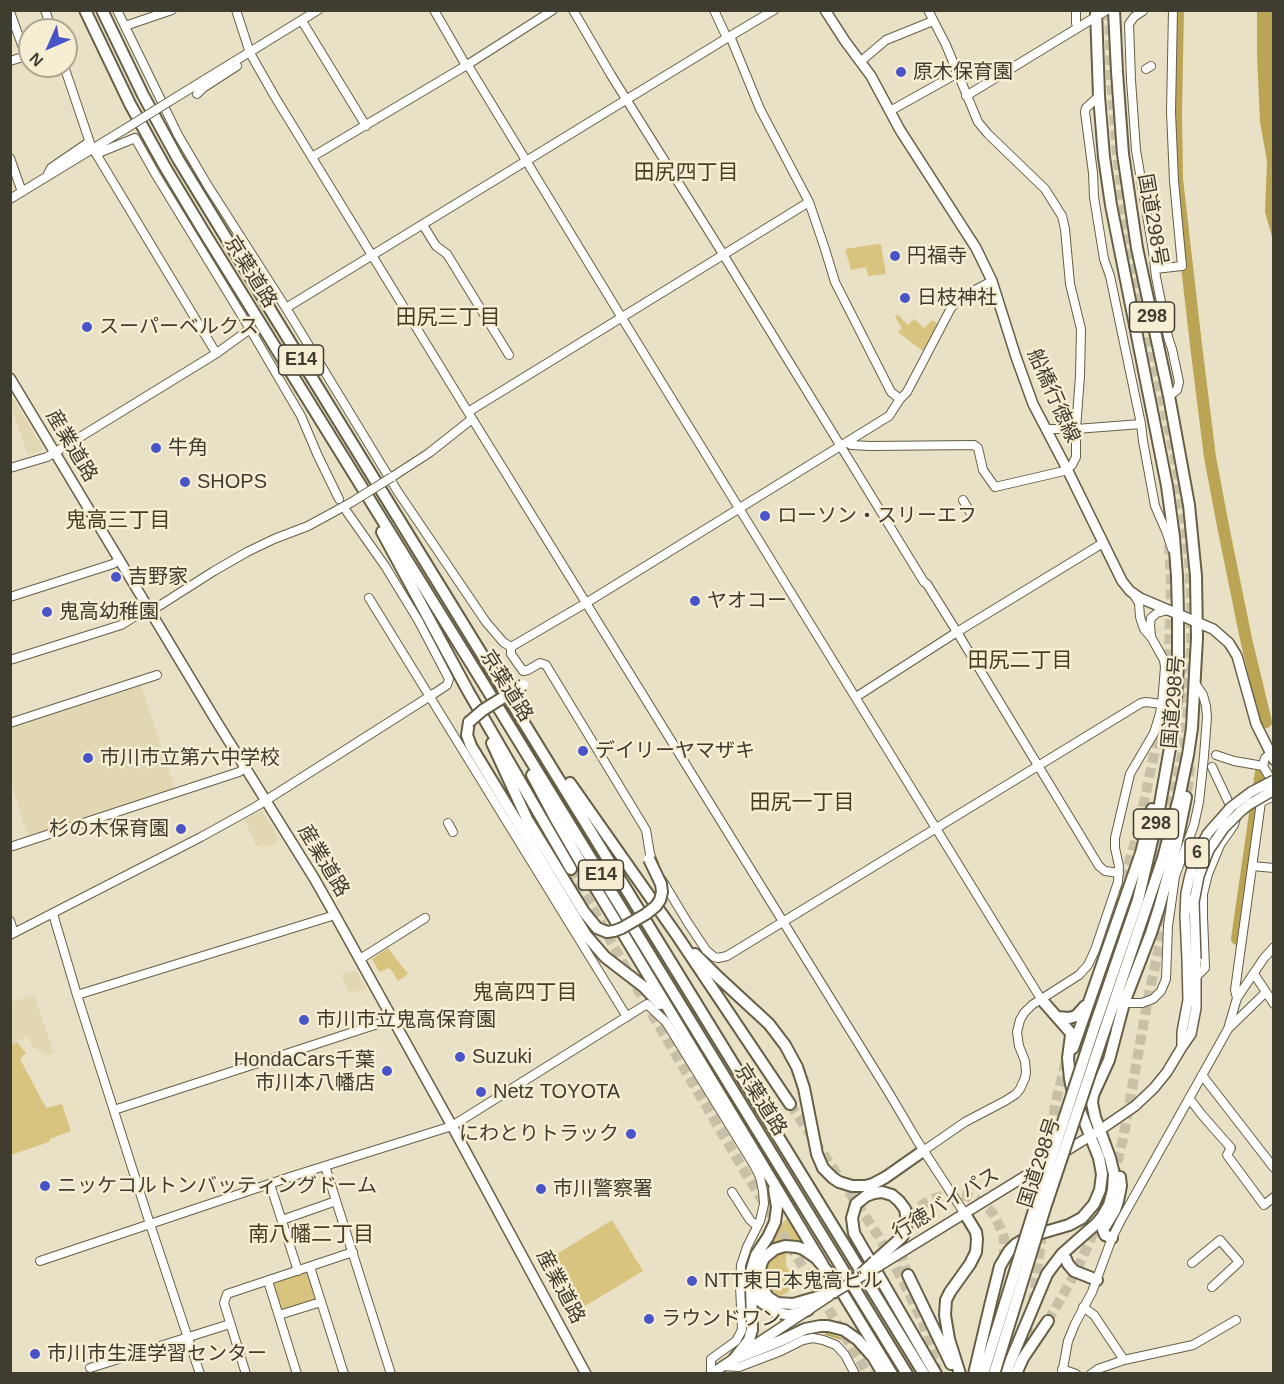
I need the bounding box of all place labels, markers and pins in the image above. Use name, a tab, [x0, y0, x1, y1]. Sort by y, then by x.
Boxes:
place label: 原木保育園	[913, 60, 1013, 84]
marker: 原木保育園	[894, 65, 908, 79]
place label: 円福寺	[907, 244, 967, 268]
marker: 円福寺	[888, 249, 902, 263]
place label: 日枝神社	[917, 286, 997, 310]
marker: 日枝神社	[898, 291, 912, 305]
place label: スーパーベルクス	[99, 315, 259, 339]
marker: スーパーベルクス	[80, 320, 94, 334]
place label: 牛角	[168, 436, 208, 460]
marker: 牛角	[149, 441, 163, 455]
place label: SHOPS	[197, 470, 267, 494]
marker: SHOPS	[178, 475, 192, 489]
place label: ローソン・スリーエフ	[777, 504, 977, 528]
marker: ローソン・スリーエフ	[758, 509, 772, 523]
place label: 吉野家	[128, 565, 188, 589]
marker: 吉野家	[109, 570, 123, 584]
place label: ヤオコー	[707, 589, 787, 613]
marker: ヤオコー	[688, 594, 702, 608]
place label: 鬼高幼稚園	[59, 600, 159, 624]
marker: 鬼高幼稚園	[40, 605, 54, 619]
place label: デイリーヤマザキ	[595, 739, 755, 763]
marker: デイリーヤマザキ	[576, 744, 590, 758]
place label: 市川市立第六中学校	[100, 746, 280, 770]
marker: 市川市立第六中学校	[81, 751, 95, 765]
place label: 杉の木保育園	[49, 817, 169, 841]
marker: 杉の木保育園	[174, 822, 188, 836]
place label: 市川市立鬼高保育園	[316, 1008, 496, 1032]
marker: 市川市立鬼高保育園	[297, 1013, 311, 1027]
place label: Suzuki	[472, 1045, 532, 1069]
place label: HondaCars千葉 市川本八幡店	[234, 1048, 375, 1095]
marker: Suzuki	[453, 1050, 467, 1064]
marker: HondaCars千葉 市川本八幡店	[380, 1064, 394, 1078]
place label: Netz TOYOTA	[493, 1080, 620, 1104]
marker: Netz TOYOTA	[474, 1085, 488, 1099]
place label: にわとりトラック	[459, 1122, 619, 1146]
marker: にわとりトラック	[624, 1127, 638, 1141]
place label: ニッケコルトンバッティングドーム	[57, 1174, 377, 1198]
place label: 市川警察署	[553, 1177, 653, 1201]
marker: ニッケコルトンバッティングドーム	[38, 1179, 52, 1193]
marker: 市川警察署	[534, 1182, 548, 1196]
place label: NTT東日本鬼高ビル	[704, 1269, 883, 1293]
marker: NTT東日本鬼高ビル	[685, 1274, 699, 1288]
place label: ラウンドワン	[661, 1307, 781, 1331]
marker: ラウンドワン	[642, 1312, 656, 1326]
place label: 市川市生涯学習センター	[47, 1342, 267, 1366]
marker: 市川市生涯学習センター	[28, 1347, 42, 1361]

